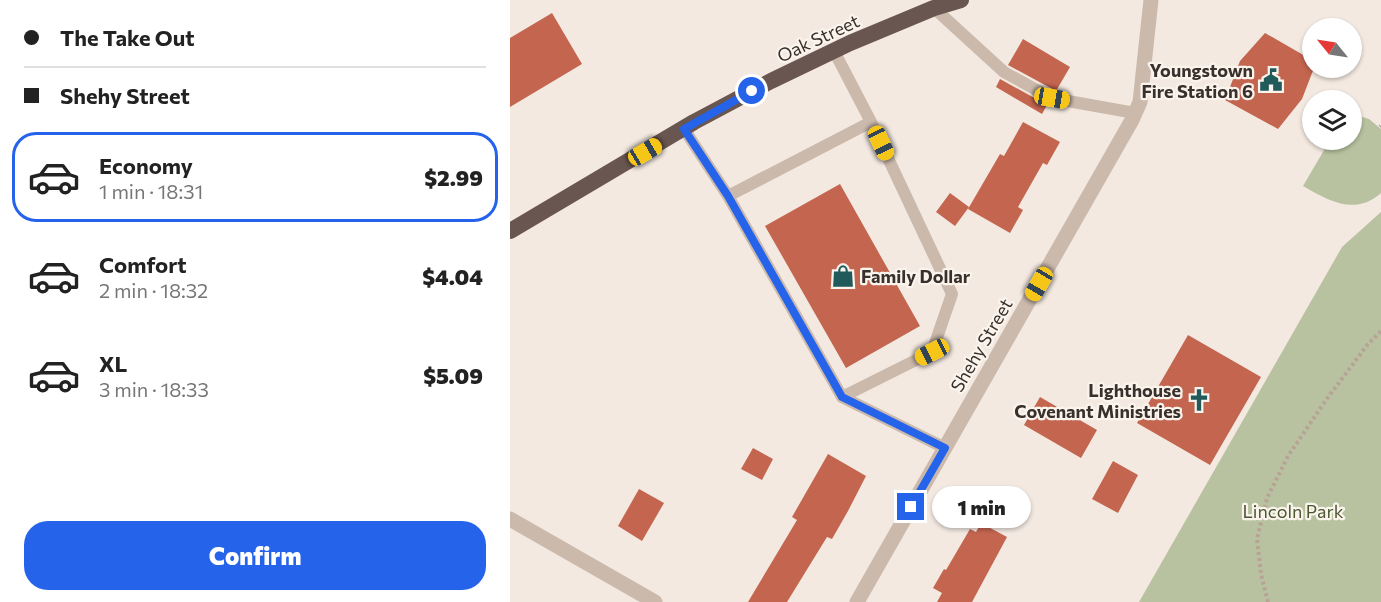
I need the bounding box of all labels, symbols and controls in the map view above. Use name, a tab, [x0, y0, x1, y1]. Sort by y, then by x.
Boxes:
street label: Oak Street	[773, 9, 863, 67]
north arrow	[1302, 18, 1362, 78]
map controls	[1302, 18, 1362, 150]
text: The Take Out	[60, 24, 195, 51]
place label: Youngstown Fire Station 6	[1141, 59, 1253, 102]
public building icon: Youngstown Fire Station 6	[1258, 67, 1284, 93]
route start	[738, 77, 765, 104]
text: Shehy Street	[60, 82, 190, 109]
car	[1033, 86, 1071, 110]
button: layers	[1302, 90, 1362, 150]
car	[865, 123, 897, 163]
car	[625, 135, 665, 169]
icon: car	[27, 150, 81, 204]
text: Economy	[99, 152, 193, 179]
text: $2.99	[424, 164, 483, 191]
text: 1 min · 18:31	[99, 179, 203, 203]
icon: car	[27, 249, 81, 303]
text: Comfort	[99, 251, 187, 278]
text: $4.04	[422, 263, 483, 290]
shop icon: Family Dollar	[830, 263, 856, 289]
car	[1022, 264, 1056, 304]
place label: Family Dollar	[861, 265, 971, 287]
text: 2 min · 18:32	[99, 278, 208, 302]
street label: Shehy Street	[945, 294, 1017, 396]
car	[912, 336, 952, 368]
icon: car	[27, 348, 81, 402]
text: XL	[99, 350, 127, 377]
text: $5.09	[423, 362, 483, 389]
text: 3 min · 18:33	[99, 377, 209, 401]
place label: Lighthouse Covenant Ministries	[1014, 379, 1181, 422]
church icon: Lighthouse Covenant Ministries	[1186, 387, 1212, 413]
callout: 1 min	[932, 486, 1031, 528]
route end	[897, 493, 924, 520]
text: 1 min	[957, 495, 1006, 519]
park label: Lincoln Park	[1243, 500, 1344, 522]
button: Confirm	[24, 521, 486, 590]

